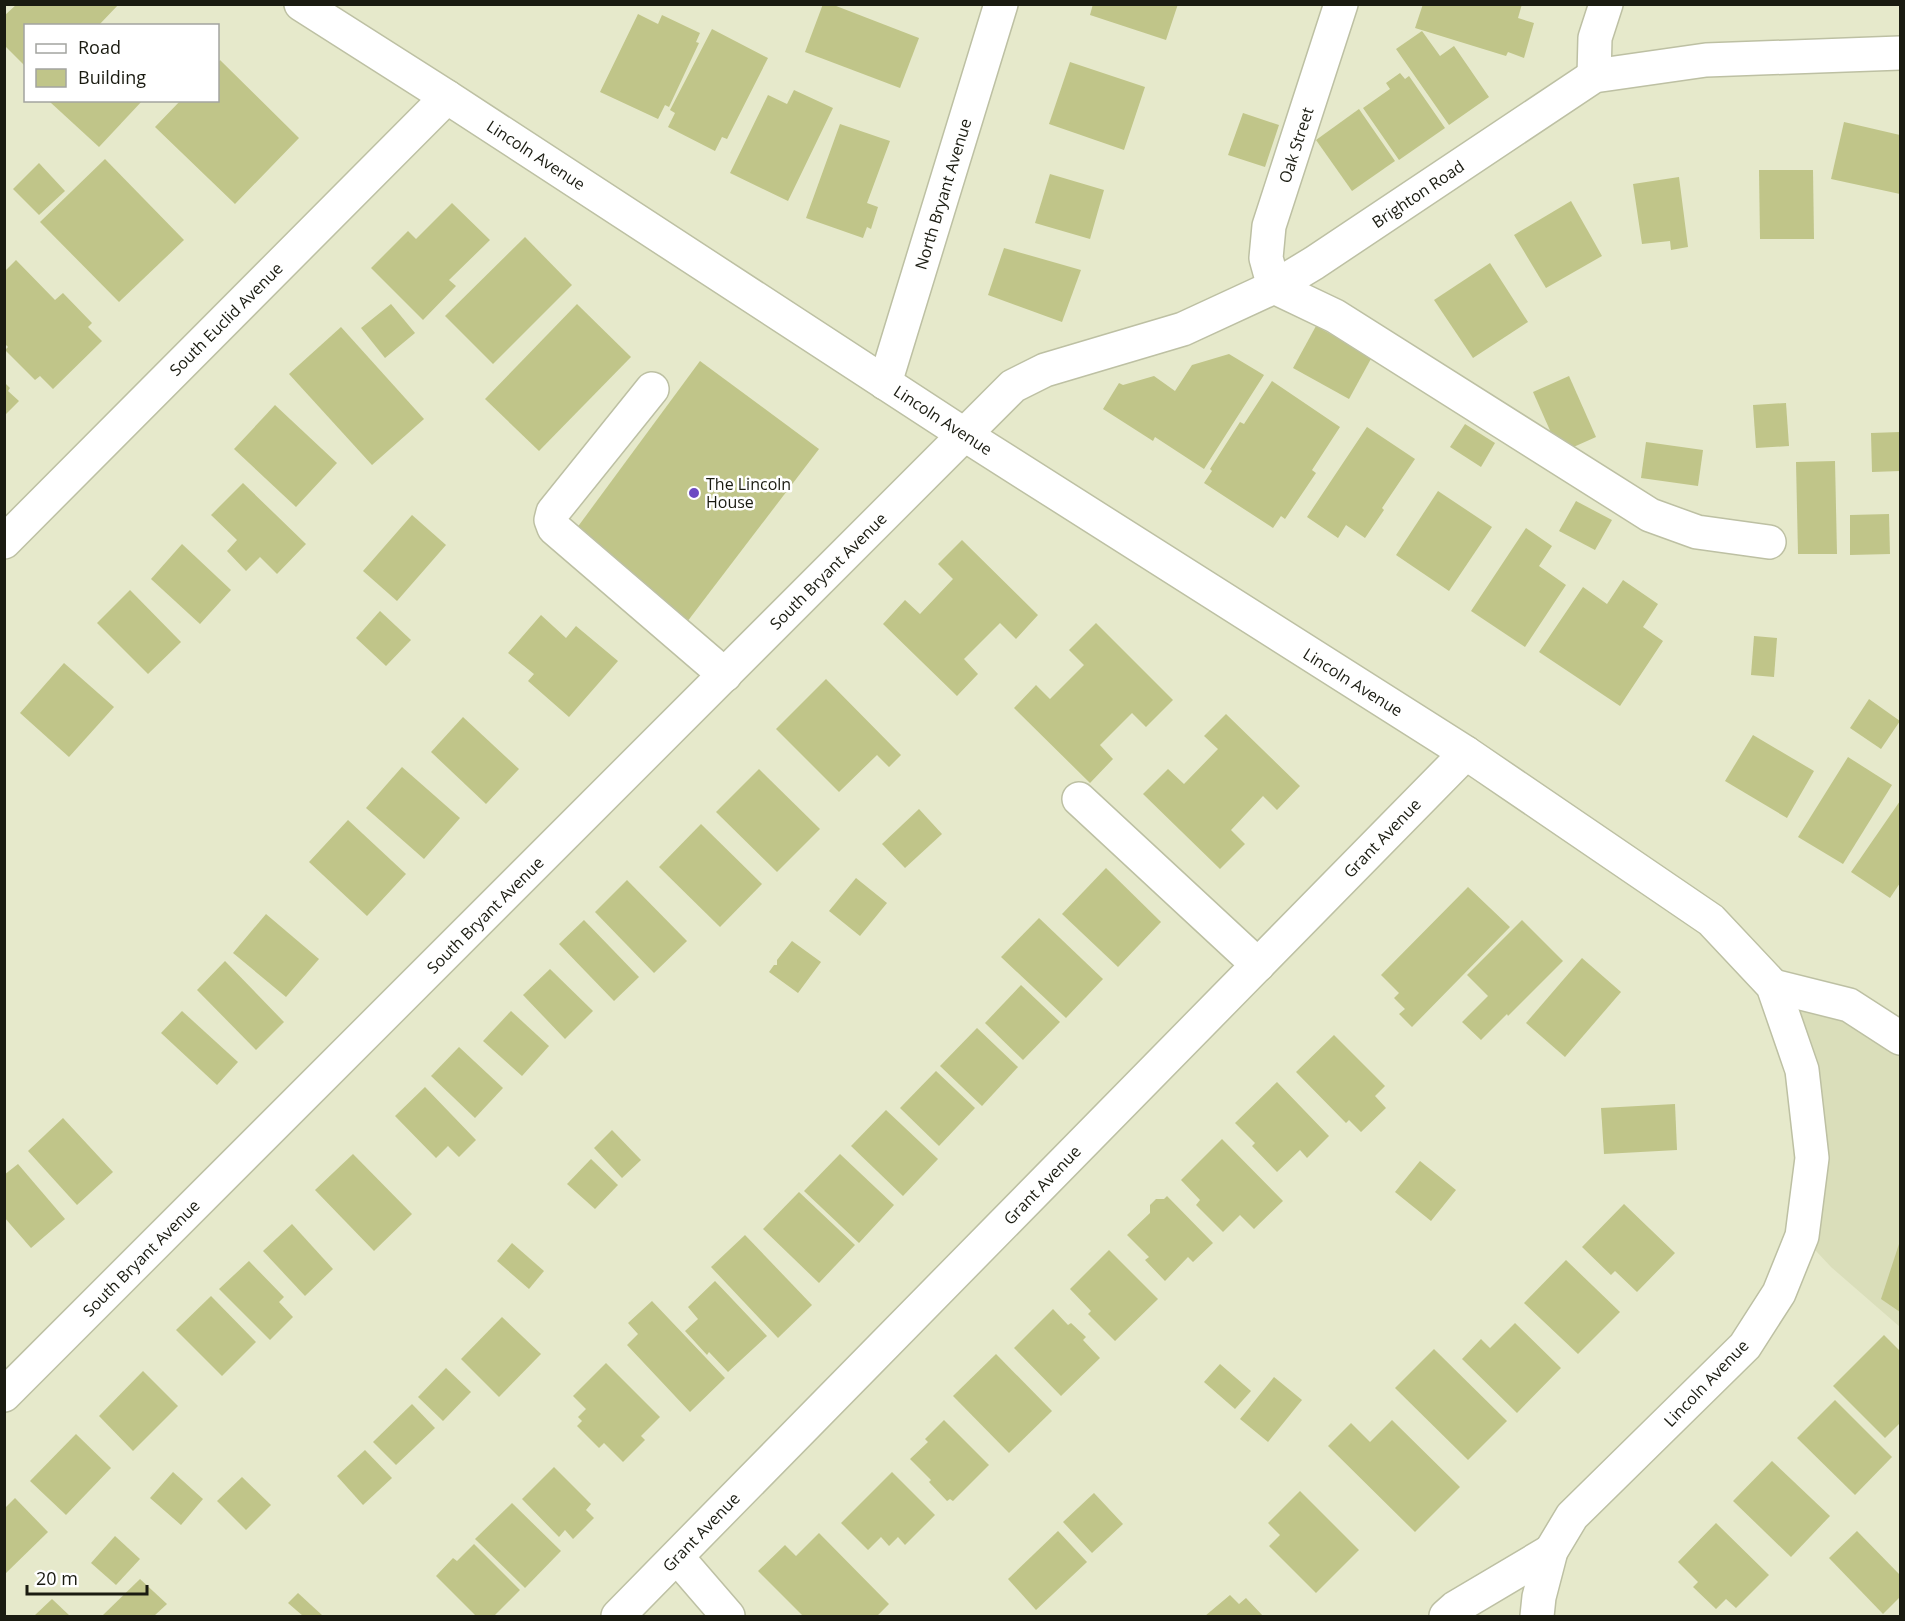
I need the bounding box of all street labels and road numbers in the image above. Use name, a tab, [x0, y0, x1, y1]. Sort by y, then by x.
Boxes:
street label: Oak Street	[1273, 104, 1319, 186]
street label: Lincoln Avenue	[483, 115, 589, 195]
street label: North Bryant Avenue	[910, 116, 976, 272]
street label: Brighton Road	[1368, 155, 1468, 233]
street label: South Euclid Avenue	[164, 257, 288, 381]
street label: Lincoln Avenue	[890, 380, 996, 460]
street label: South Bryant Avenue	[765, 508, 891, 634]
street label: Lincoln Avenue	[1299, 643, 1407, 721]
street label: Grant Avenue	[1339, 794, 1426, 882]
street label: South Bryant Avenue	[422, 852, 548, 978]
street label: Grant Avenue	[999, 1141, 1086, 1229]
street label: South Bryant Avenue	[78, 1195, 204, 1321]
street label: Lincoln Avenue	[1659, 1335, 1753, 1431]
street label: Grant Avenue	[658, 1488, 745, 1576]

